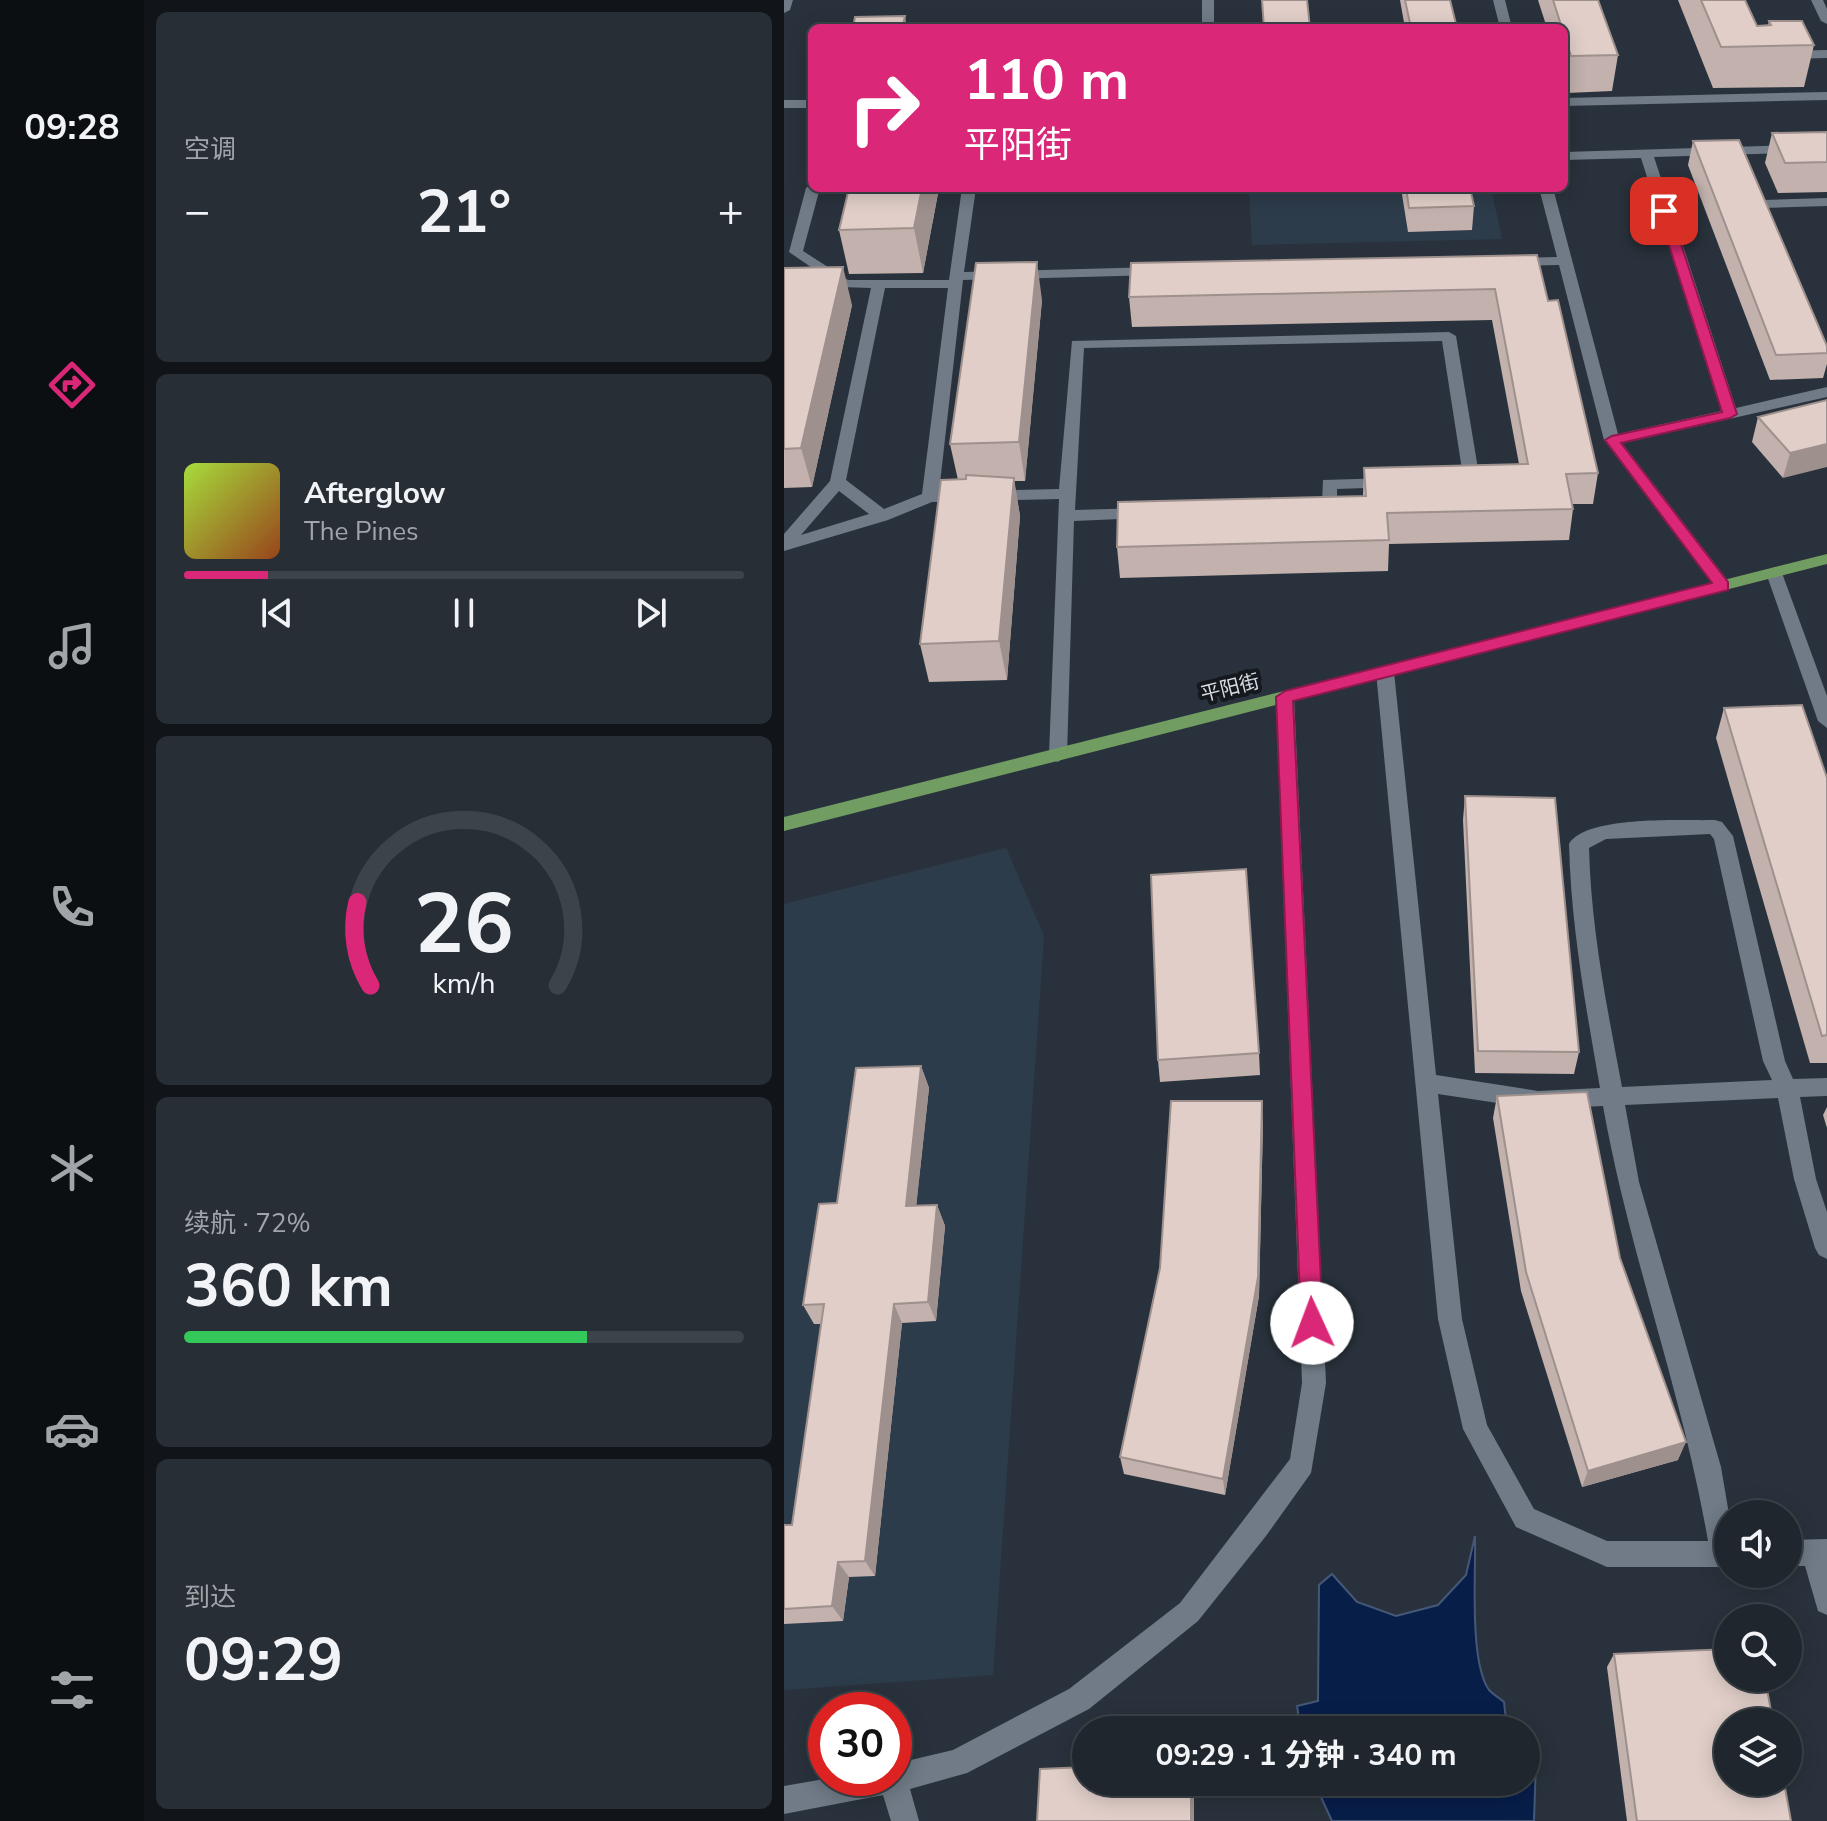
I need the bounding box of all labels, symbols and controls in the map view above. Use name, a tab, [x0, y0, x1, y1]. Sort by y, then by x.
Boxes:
text: 110 m	[964, 42, 1129, 119]
icon: right	[832, 56, 936, 160]
text: 09:28	[24, 103, 120, 152]
text: 平阳街	[964, 121, 1072, 170]
text: 空调	[184, 132, 236, 167]
text: 21°	[417, 171, 511, 253]
pin	[1630, 177, 1698, 245]
text: −	[184, 182, 210, 242]
text: +	[718, 182, 744, 242]
icon: arrive	[1642, 189, 1686, 233]
icon: directions	[44, 357, 100, 413]
text: Afterglow	[304, 473, 445, 514]
text: The Pines	[304, 514, 419, 549]
icon: previous	[255, 591, 299, 635]
icon: pause	[442, 591, 486, 635]
icon: next	[629, 591, 673, 635]
icon: music	[44, 618, 100, 674]
street label: 平阳街	[1198, 668, 1262, 708]
text: 26	[414, 868, 514, 981]
icon: phone	[44, 879, 100, 935]
text: km/h	[433, 965, 495, 1004]
icon: climate	[44, 1140, 100, 1196]
text: 续航 · 72%	[184, 1206, 311, 1241]
text: 360 km	[184, 1245, 393, 1327]
position arrow	[1270, 1281, 1354, 1365]
icon: car	[44, 1401, 100, 1457]
map controls	[1714, 1500, 1802, 1796]
button: sound	[1714, 1500, 1802, 1588]
text: 到达	[184, 1580, 236, 1615]
button: search	[1714, 1604, 1802, 1692]
text: 09:29	[184, 1619, 343, 1701]
icon: filters	[44, 1662, 100, 1718]
speed limit sign: 30	[808, 1692, 912, 1796]
button: layers	[1714, 1708, 1802, 1796]
text: 09:29 · 1 分钟 · 340 m	[1155, 1735, 1457, 1776]

